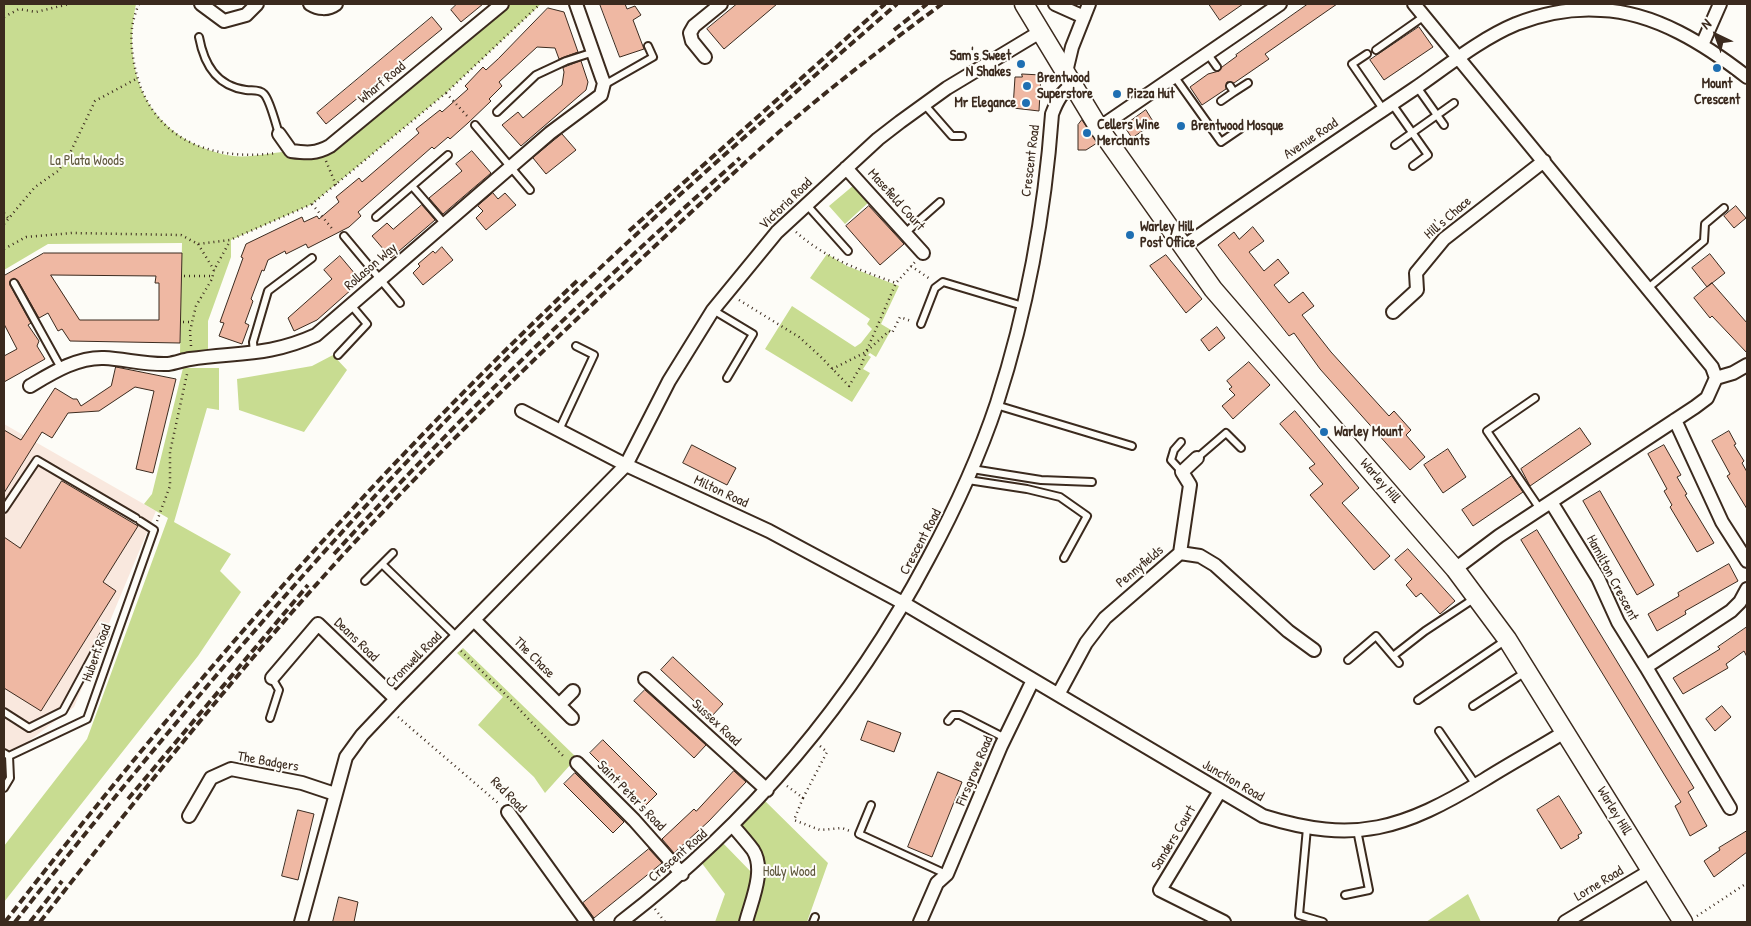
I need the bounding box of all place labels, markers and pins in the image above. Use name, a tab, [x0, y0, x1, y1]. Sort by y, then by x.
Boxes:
place label: Sam's Sweet N Shakes	[950, 48, 1011, 80]
marker: Sam's Sweet N Shakes	[1015, 58, 1027, 70]
marker: Mount Crescent	[1711, 62, 1723, 74]
place label: Brentwood Superstore	[1037, 70, 1093, 102]
place label: Mount Crescent	[1694, 76, 1740, 108]
marker: Brentwood Superstore	[1021, 80, 1033, 92]
place label: Pizza Hut	[1127, 86, 1175, 102]
marker: Pizza Hut	[1111, 88, 1123, 100]
place label: Mr Elegance	[955, 95, 1016, 111]
marker: Mr Elegance	[1020, 97, 1032, 109]
place label: Cellers Wine Merchants	[1097, 117, 1160, 150]
place label: Brentwood Mosque	[1191, 118, 1284, 134]
marker: Brentwood Mosque	[1175, 120, 1187, 132]
marker: Cellers Wine Merchants	[1081, 127, 1093, 139]
place label: Warley Hill Post Office	[1140, 219, 1195, 252]
marker: Warley Hill Post Office	[1124, 229, 1136, 241]
place label: Warley Mount	[1334, 424, 1403, 440]
marker: Warley Mount	[1318, 426, 1330, 438]

